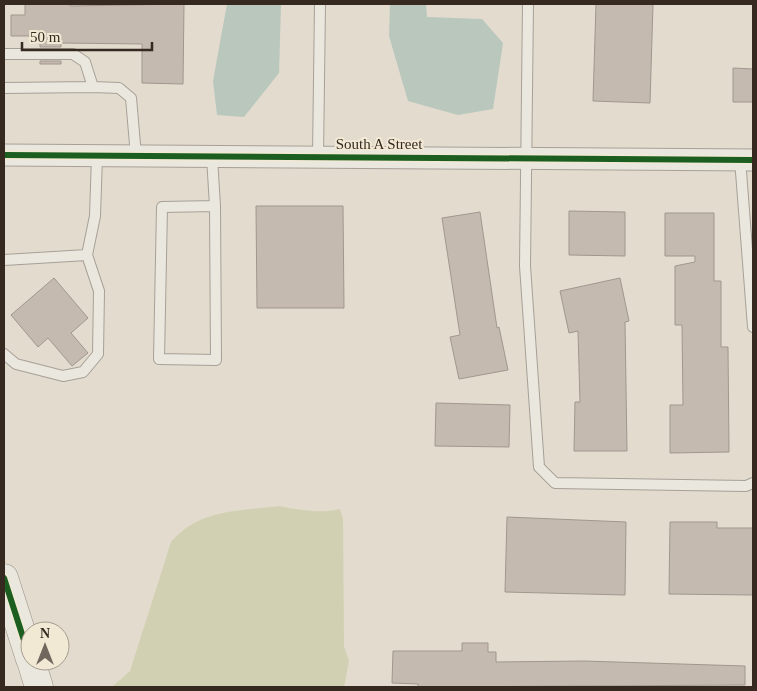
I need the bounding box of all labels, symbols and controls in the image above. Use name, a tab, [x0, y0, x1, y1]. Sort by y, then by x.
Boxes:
scale bar	[22, 20, 152, 52]
text: 50 m	[30, 29, 61, 45]
street label: South A Street	[336, 136, 423, 152]
north arrow	[20, 621, 70, 671]
text: N	[40, 626, 50, 641]

